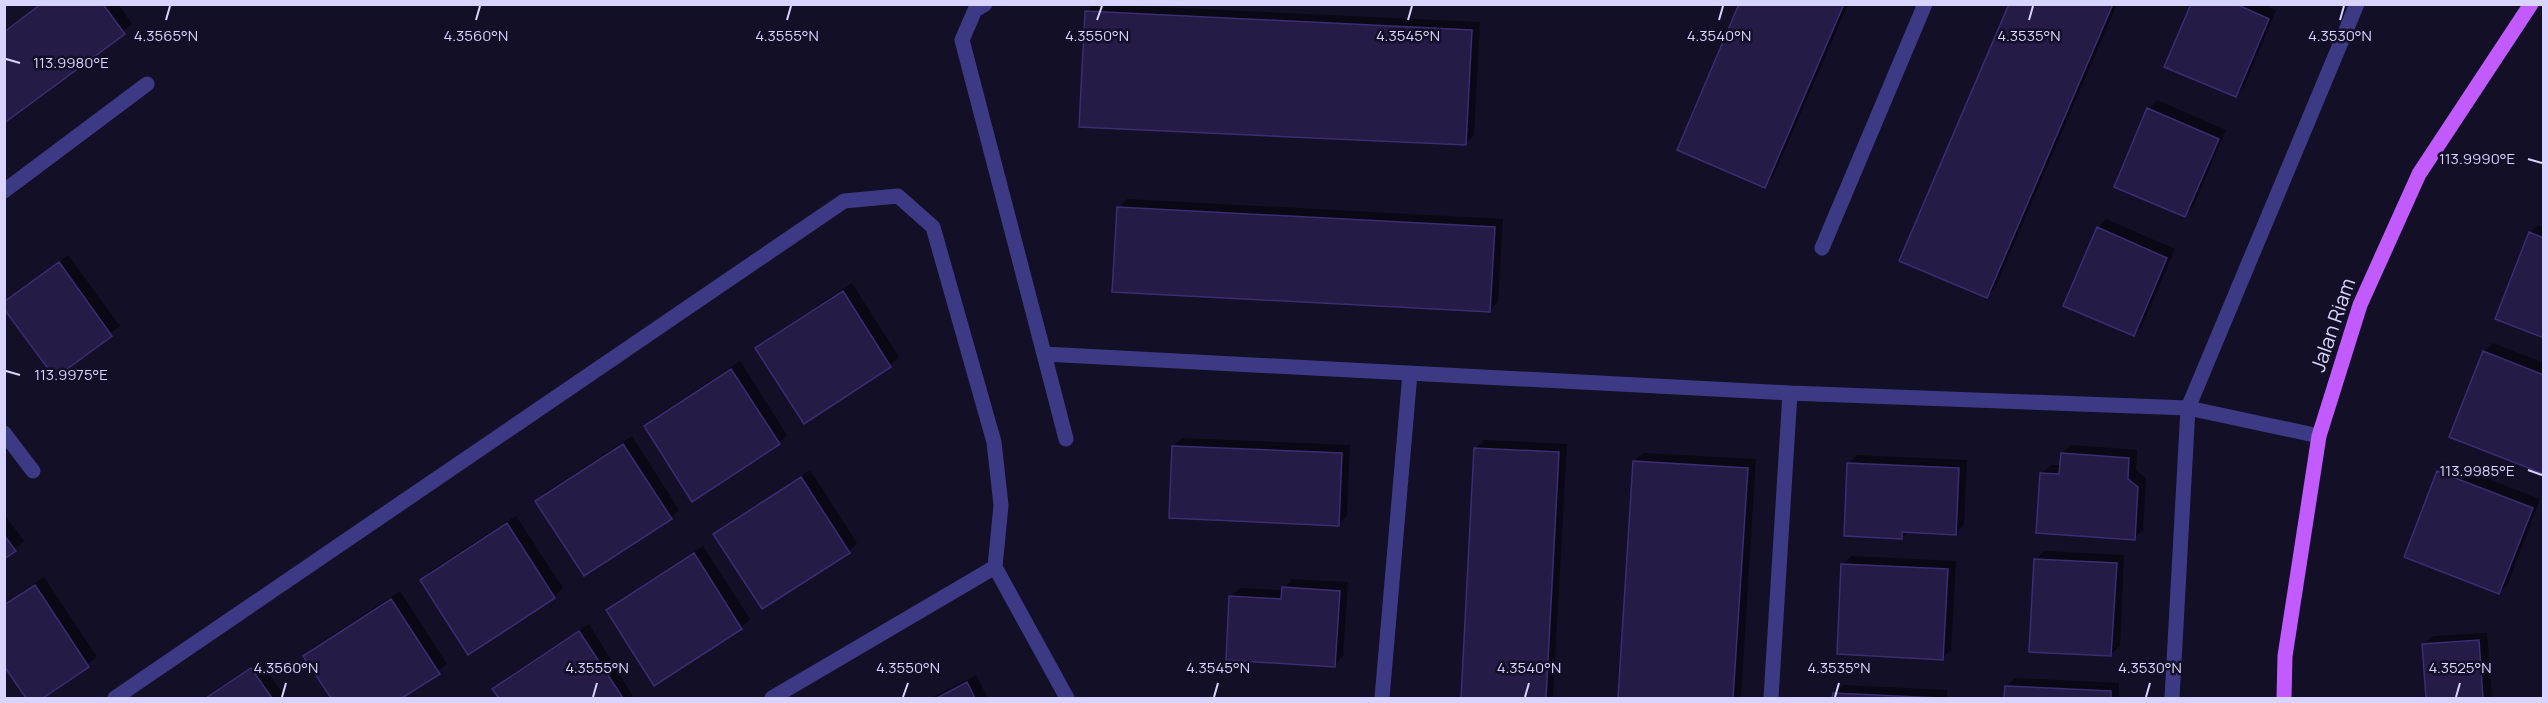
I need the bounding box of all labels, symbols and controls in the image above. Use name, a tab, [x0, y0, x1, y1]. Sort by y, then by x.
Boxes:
text: 4.3565°N	[134, 25, 198, 46]
text: 4.3560°N	[444, 25, 508, 46]
text: 4.3555°N	[755, 25, 819, 46]
text: 4.3550°N	[1065, 25, 1129, 46]
text: 4.3545°N	[1376, 25, 1440, 46]
text: 4.3540°N	[1687, 25, 1751, 46]
text: 4.3535°N	[1997, 25, 2061, 46]
text: 4.3530°N	[2308, 25, 2372, 46]
text: 113.9980°E	[33, 52, 109, 73]
text: 113.9990°E	[2439, 148, 2515, 169]
street label: Jalan Riam	[2304, 274, 2361, 375]
text: 113.9975°E	[34, 364, 108, 385]
text: 113.9985°E	[2439, 460, 2515, 481]
text: 4.3560°N	[254, 657, 318, 678]
text: 4.3555°N	[565, 657, 629, 678]
text: 4.3550°N	[876, 657, 940, 678]
text: 4.3545°N	[1186, 657, 1250, 678]
text: 4.3540°N	[1497, 657, 1561, 678]
text: 4.3535°N	[1807, 657, 1871, 678]
text: 4.3530°N	[2118, 657, 2182, 678]
text: 4.3525°N	[2428, 657, 2492, 678]

